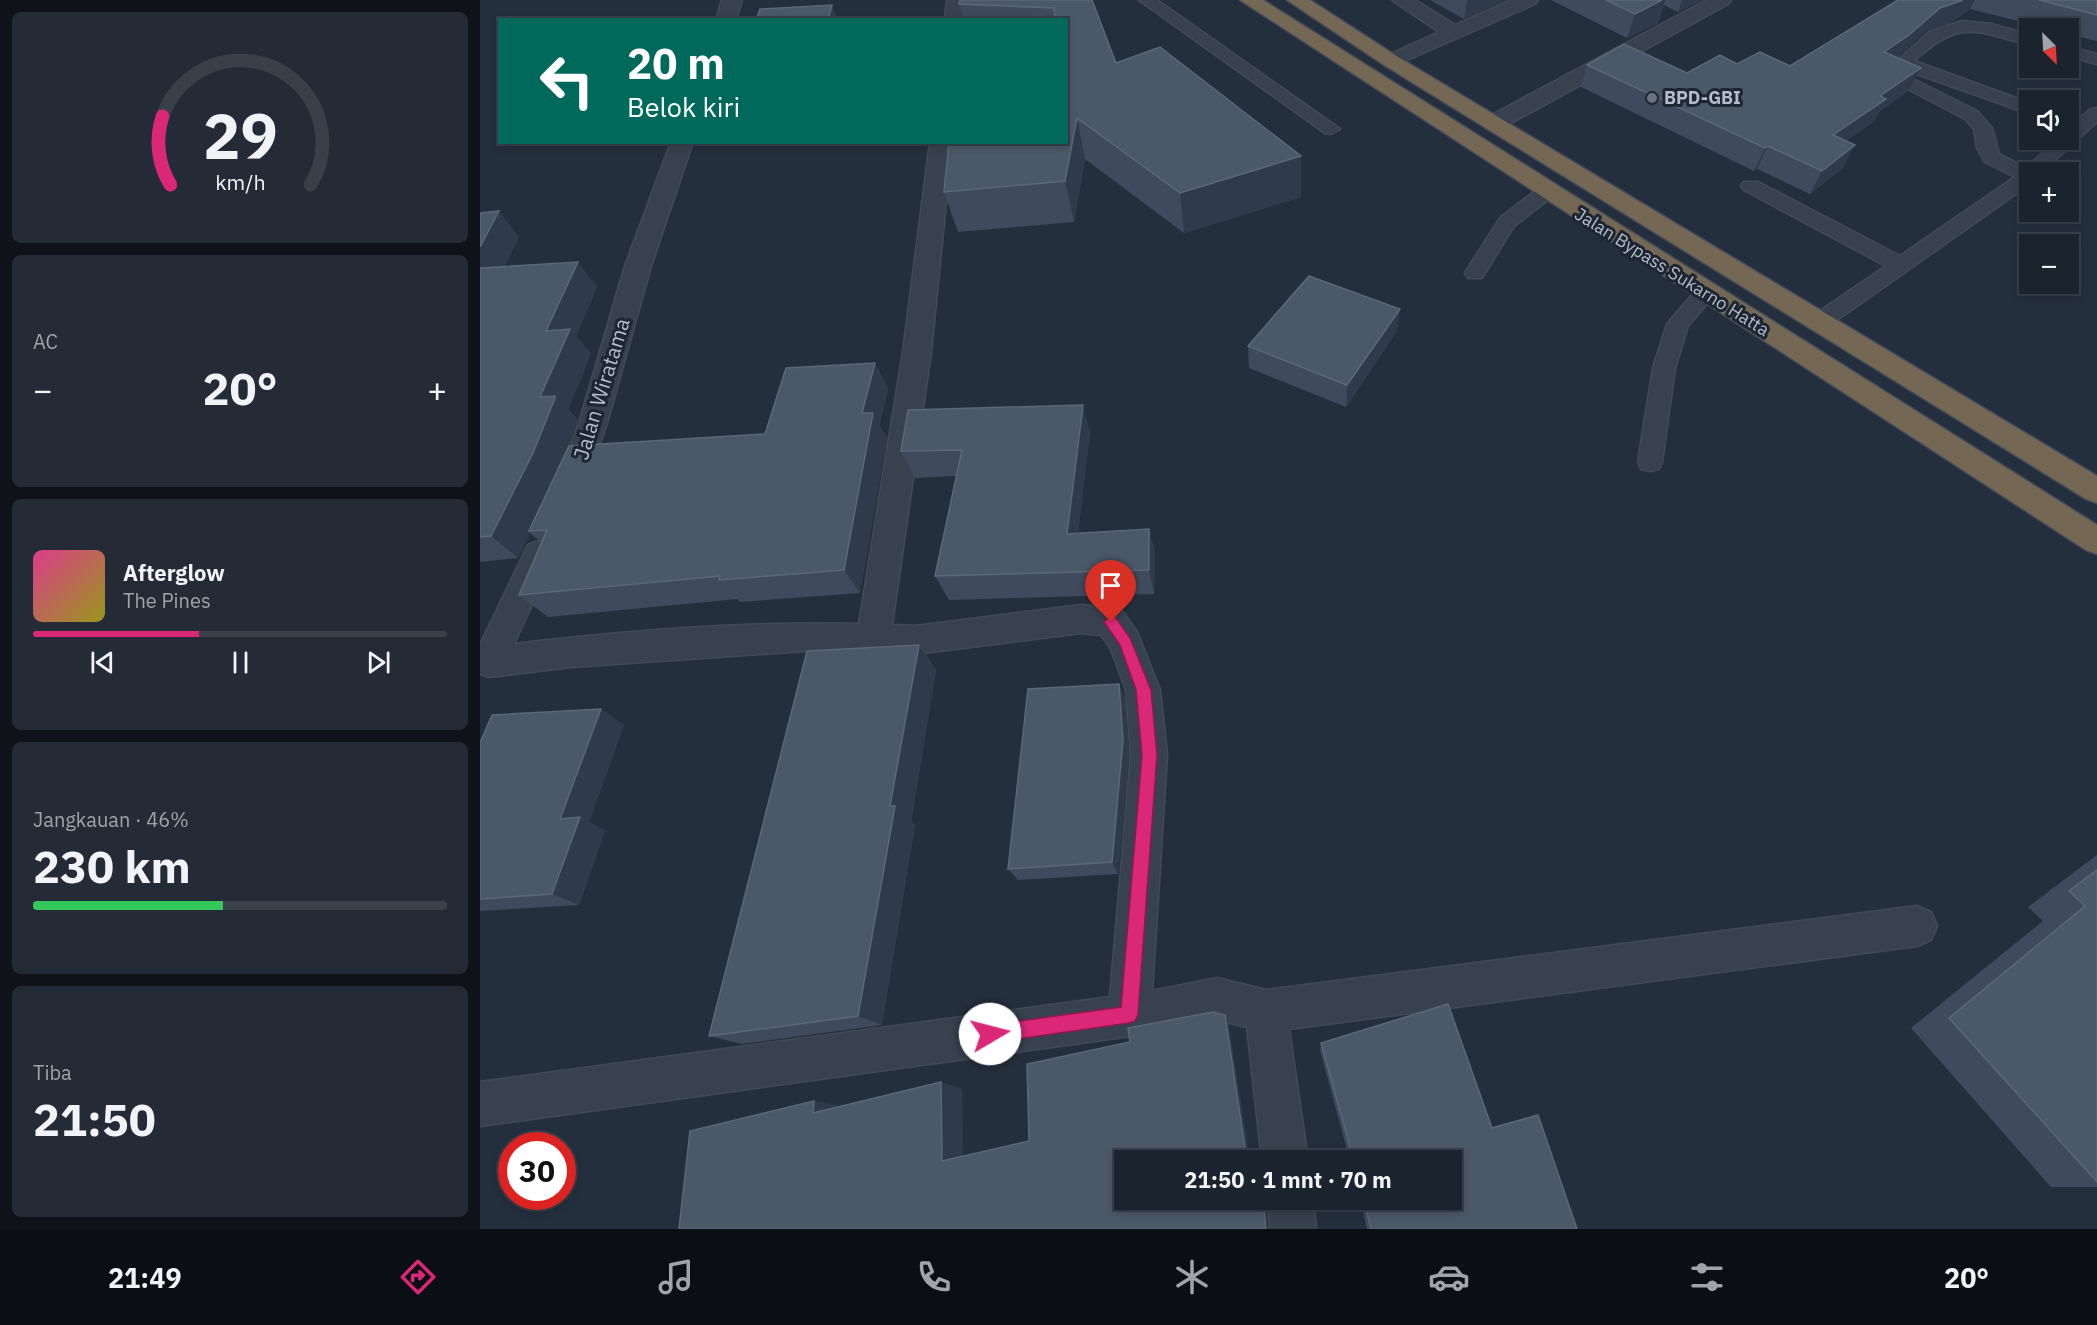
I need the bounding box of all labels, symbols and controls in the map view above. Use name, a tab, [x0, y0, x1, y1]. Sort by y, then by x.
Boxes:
north arrow	[2019, 18, 2079, 78]
map controls	[2019, 18, 2079, 294]
text: 20 m	[627, 36, 725, 91]
icon: left	[528, 42, 606, 120]
place label: BPD-GBI	[1664, 86, 1741, 109]
text: Belok kiri	[627, 89, 740, 124]
button: sound	[2019, 90, 2079, 150]
marker: BPD-GBI	[1645, 91, 1659, 105]
text: 29	[203, 95, 277, 176]
button: +	[2019, 162, 2079, 222]
text: km/h	[215, 168, 265, 196]
street label: Jalan Bypass Sukarno Hatta	[1571, 202, 1774, 341]
button: −	[2019, 234, 2079, 294]
street label: Jalan Wiratama	[566, 314, 636, 463]
text: AC	[33, 328, 58, 355]
text: 20°	[202, 359, 278, 417]
text: −	[33, 368, 53, 411]
text: +	[427, 368, 447, 411]
text: Afterglow	[123, 558, 225, 587]
pin	[1085, 560, 1136, 622]
icon: arrive	[1094, 569, 1127, 602]
text: The Pines	[123, 587, 211, 614]
icon: previous	[86, 646, 119, 679]
icon: pause	[224, 646, 257, 679]
icon: next	[362, 646, 395, 679]
text: Jangkauan · 46%	[33, 806, 189, 833]
text: 230 km	[33, 837, 191, 895]
position arrow	[958, 1002, 1022, 1066]
text: Tiba	[33, 1059, 72, 1086]
text: 21:50	[33, 1090, 156, 1148]
speed limit sign: 30	[498, 1132, 576, 1210]
text: 21:50 · 1 mnt · 70 m	[1184, 1165, 1392, 1194]
icon: directions	[397, 1256, 439, 1298]
icon: music	[655, 1256, 697, 1298]
icon: phone	[913, 1256, 955, 1298]
icon: climate	[1171, 1256, 1213, 1298]
icon: car	[1428, 1256, 1470, 1298]
icon: filters	[1686, 1256, 1728, 1298]
text: 21:49	[108, 1260, 182, 1295]
text: 20°	[1944, 1260, 1989, 1295]

